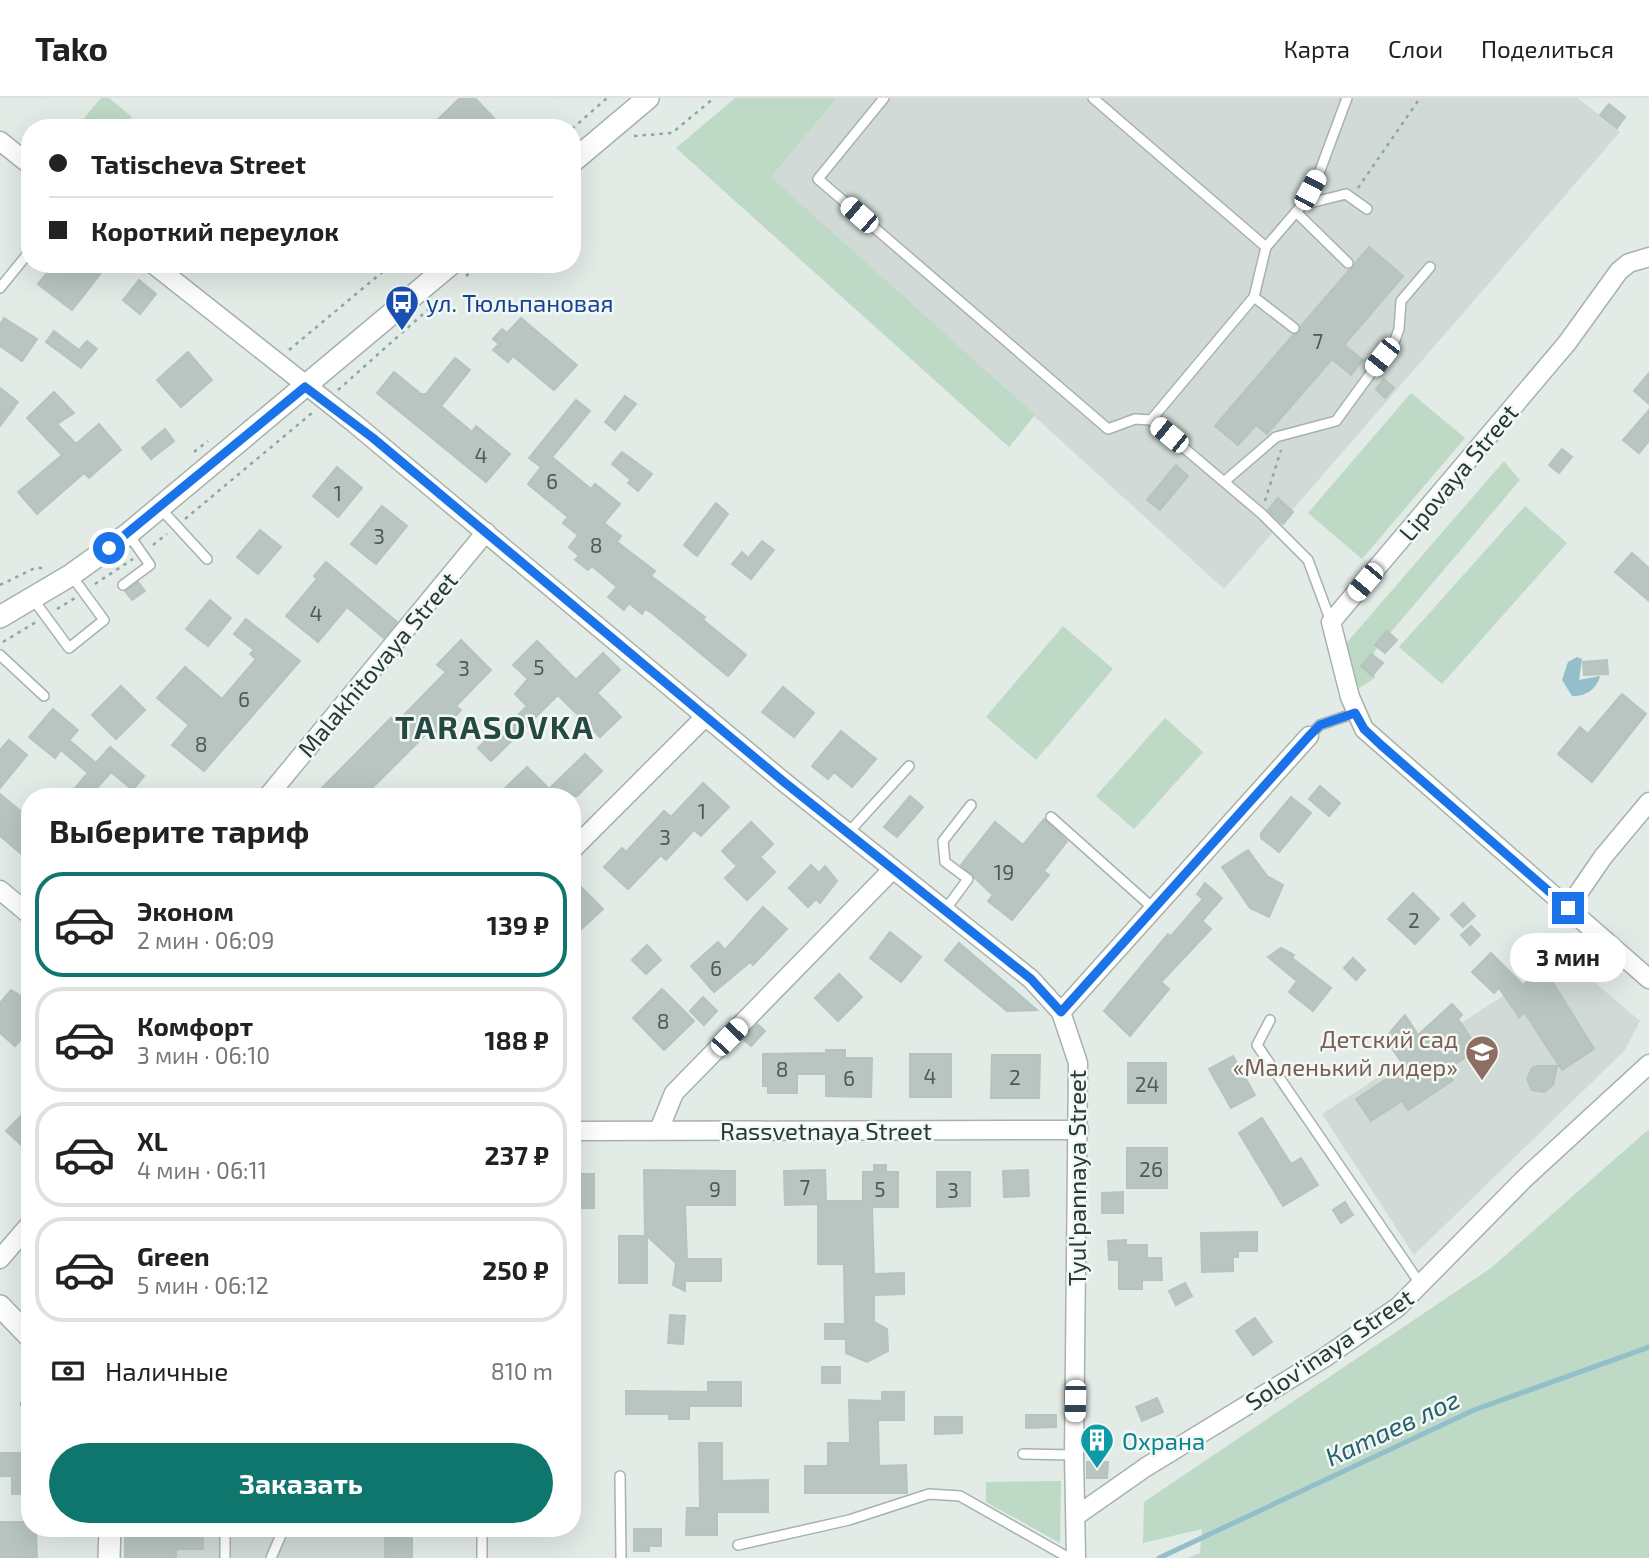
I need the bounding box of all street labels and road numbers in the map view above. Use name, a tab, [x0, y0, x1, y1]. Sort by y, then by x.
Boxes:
street label: Lipovaya Street	[1392, 398, 1524, 546]
street label: Malakhitovaya Street	[291, 565, 463, 763]
street label: Tyul'pannaya Street	[1062, 1070, 1091, 1286]
street label: Rassvetnaya Street	[720, 1116, 932, 1145]
street label: Solov'inaya Street	[1240, 1282, 1418, 1416]

